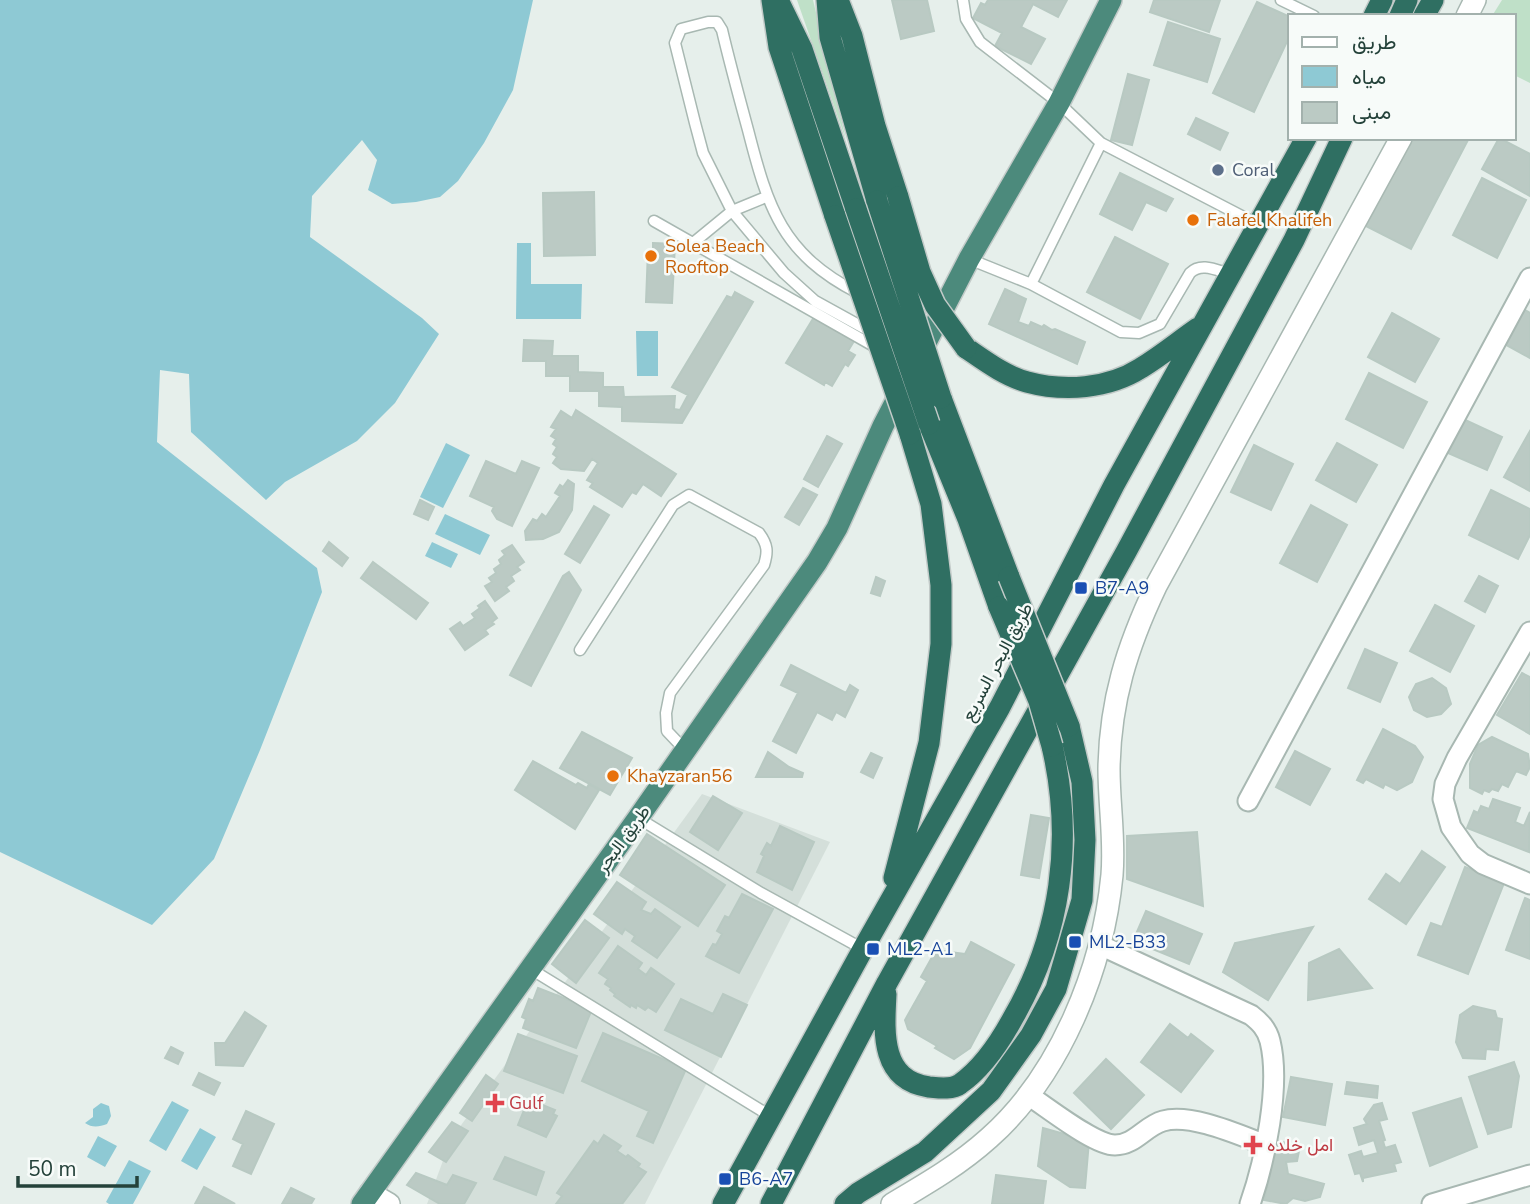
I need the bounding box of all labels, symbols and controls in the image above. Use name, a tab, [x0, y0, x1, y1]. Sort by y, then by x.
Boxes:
legend	[1288, 14, 1516, 140]
text: طريق	[1352, 28, 1397, 56]
text: مياه	[1352, 63, 1386, 91]
text: مبنى	[1352, 98, 1391, 126]
place label: Coral	[1232, 158, 1275, 182]
marker: Coral	[1210, 162, 1226, 178]
place label: Falafel Khalifeh	[1207, 208, 1332, 232]
marker: Falafel Khalifeh	[1185, 212, 1201, 228]
place label: Solea Beach Rooftop	[665, 234, 765, 279]
marker: Solea Beach Rooftop	[643, 248, 659, 264]
place label: B7-A9	[1095, 576, 1149, 600]
marker: B7-A9	[1073, 580, 1089, 596]
street label: طريق البحر السريع	[956, 598, 1038, 726]
place label: Khayzaran56	[627, 764, 733, 788]
marker: Khayzaran56	[605, 768, 621, 784]
street label: طريق البحر	[590, 801, 656, 878]
place label: ML2-B33	[1089, 930, 1166, 954]
marker: ML2-B33	[1067, 934, 1083, 950]
place label: ML2-A1	[887, 937, 954, 961]
marker: ML2-A1	[865, 941, 881, 957]
place label: Gulf	[509, 1091, 544, 1115]
marker: Gulf	[487, 1095, 503, 1111]
place label: امل خلده	[1267, 1133, 1333, 1157]
marker: امل خلده	[1245, 1137, 1261, 1153]
scale bar	[18, 1144, 136, 1188]
text: 50 m	[28, 1155, 77, 1183]
place label: B6-A7	[739, 1167, 793, 1191]
marker: B6-A7	[717, 1171, 733, 1187]

